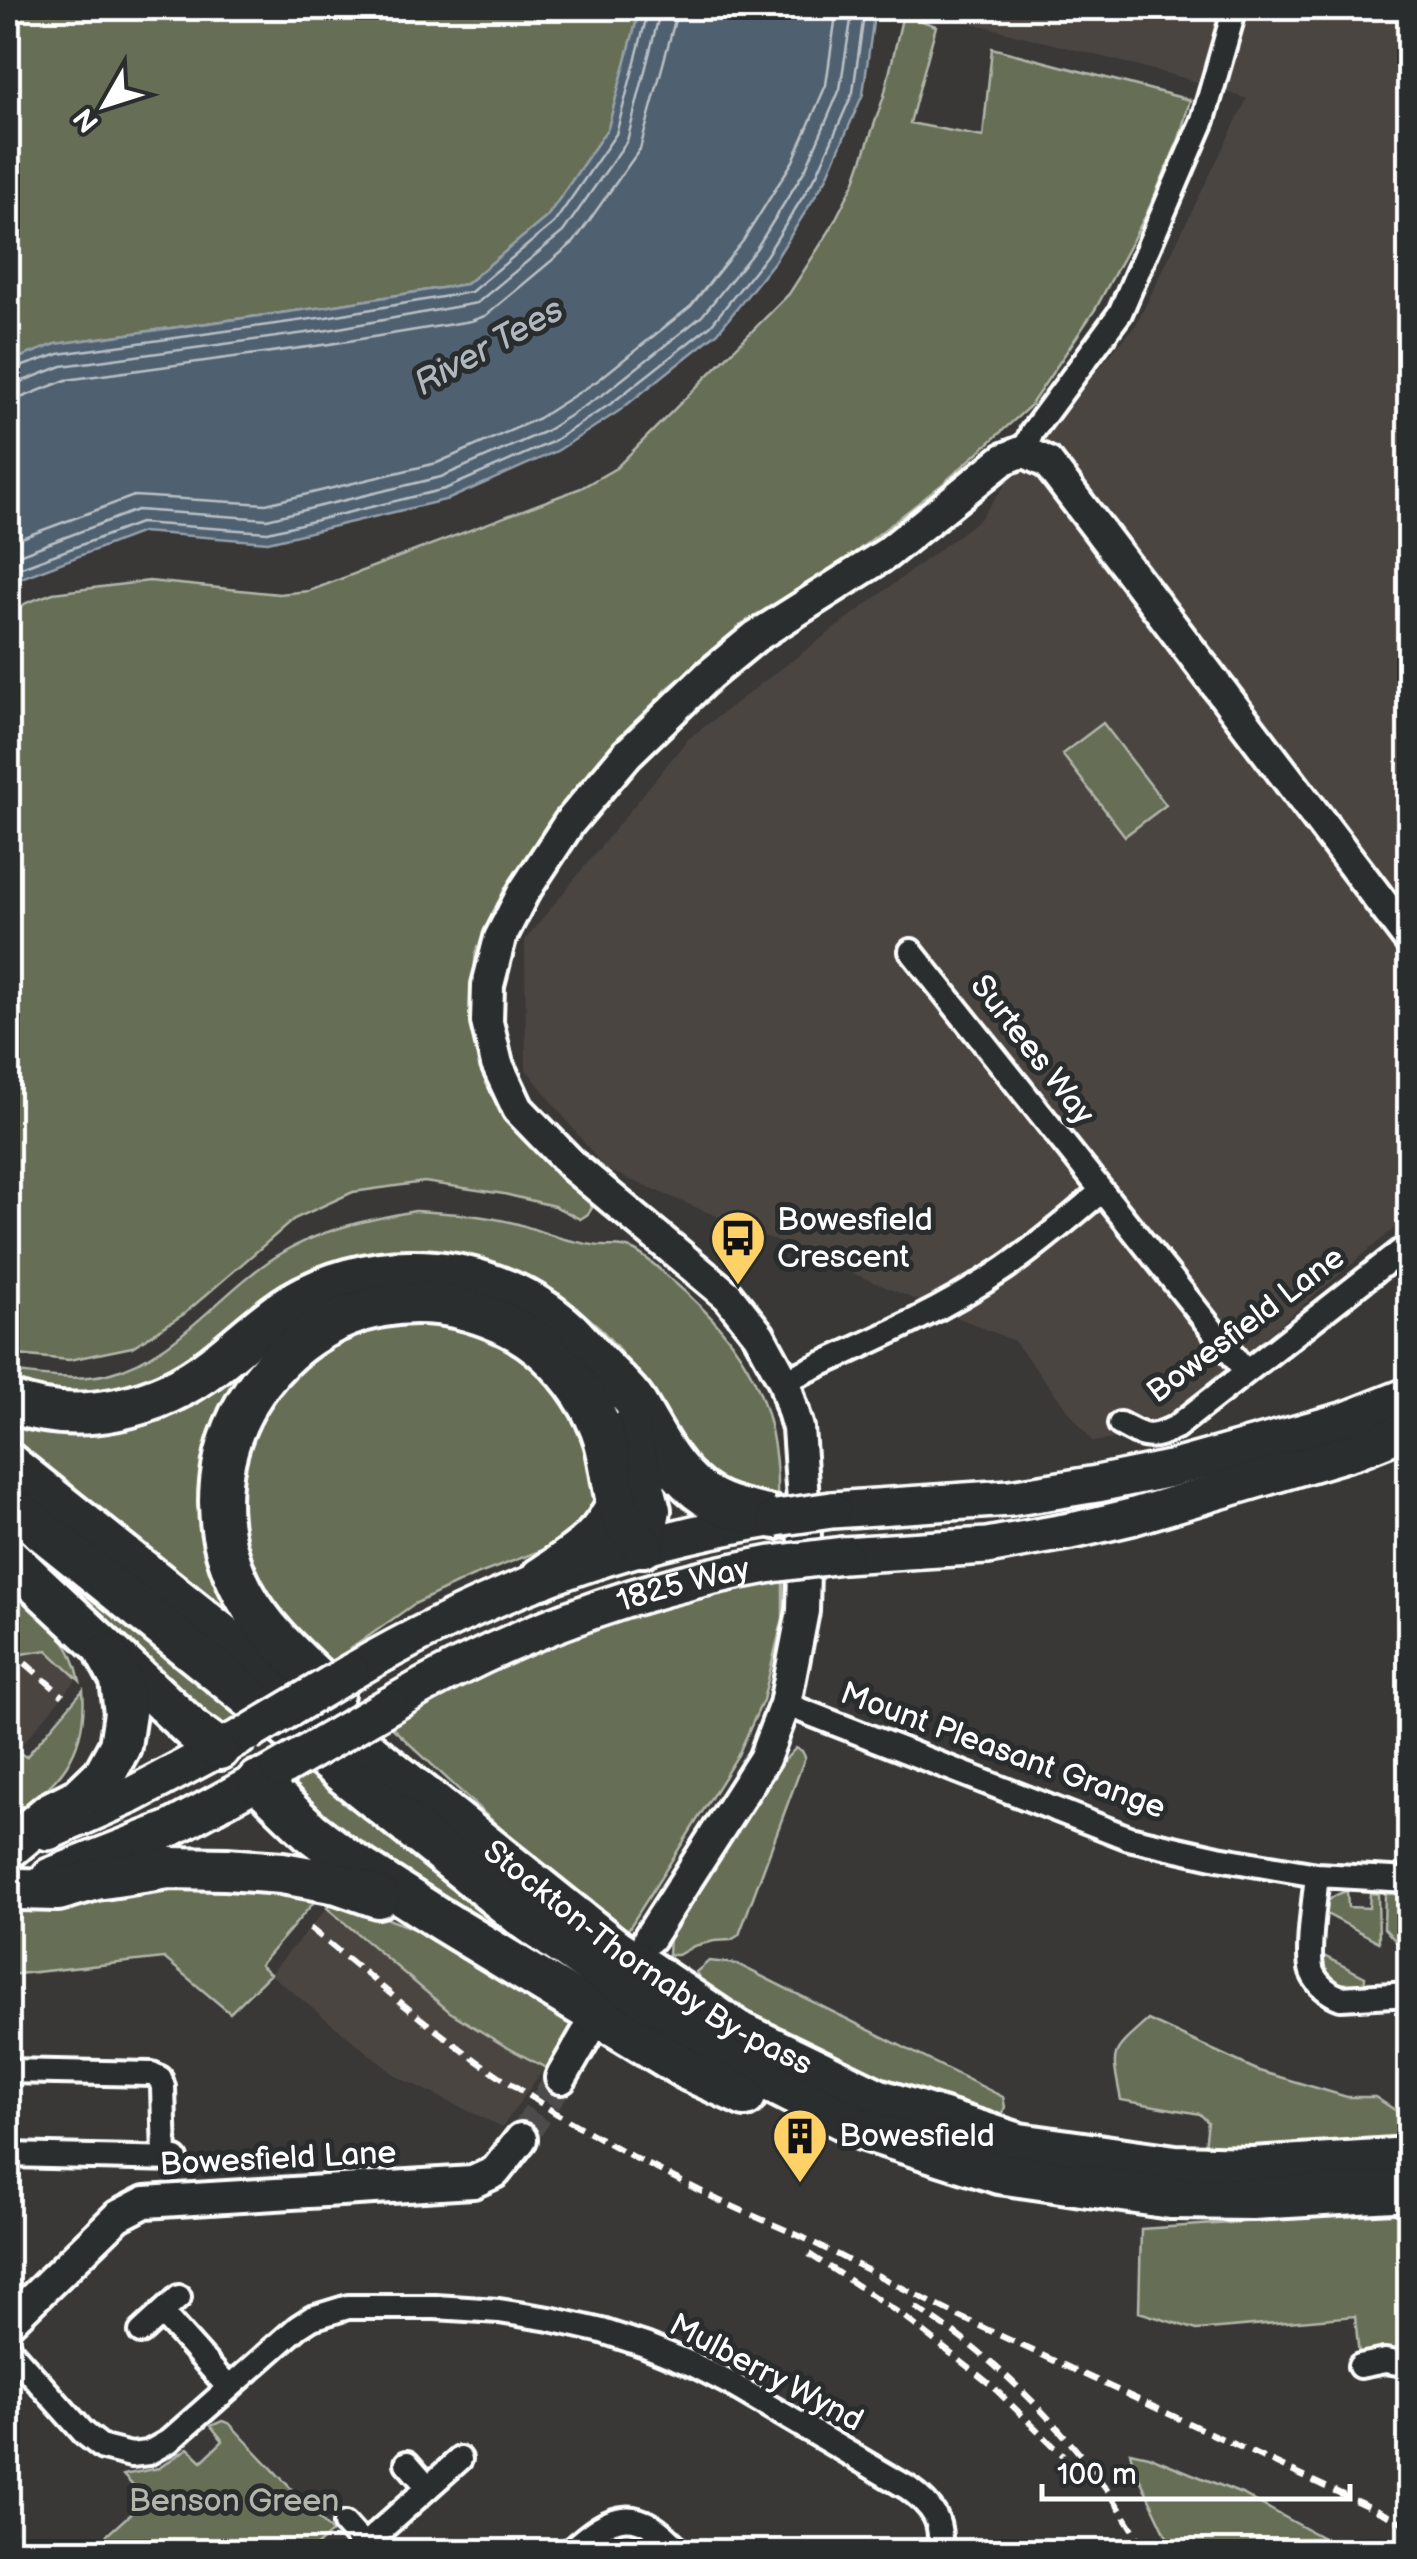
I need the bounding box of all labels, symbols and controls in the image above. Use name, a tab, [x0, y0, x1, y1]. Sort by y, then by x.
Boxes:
north arrow	[55, 55, 155, 155]
text: N	[67, 101, 106, 138]
water label: River Tees	[407, 288, 572, 406]
street label: Surtees Way	[962, 967, 1103, 1133]
place label: Bowesfield Crescent	[777, 1201, 933, 1277]
bus stop icon: Bowesfield Crescent	[708, 1208, 768, 1287]
street label: Bowesfield Lane	[1140, 1238, 1352, 1412]
street label: 1825 Way	[612, 1549, 753, 1621]
street label: Mount Pleasant Grange	[835, 1674, 1171, 1828]
street label: Stockton-Thornaby By-pass	[475, 1832, 819, 2084]
building icon: Bowesfield	[770, 2106, 830, 2185]
place label: Bowesfield	[839, 2117, 995, 2156]
street label: Bowesfield Lane	[159, 2133, 397, 2185]
street label: Mulberry Wynd	[663, 2306, 869, 2440]
scale bar	[1042, 2439, 1350, 2501]
text: 100 m	[1057, 2457, 1137, 2493]
park label: Benson Green	[129, 2482, 339, 2521]

